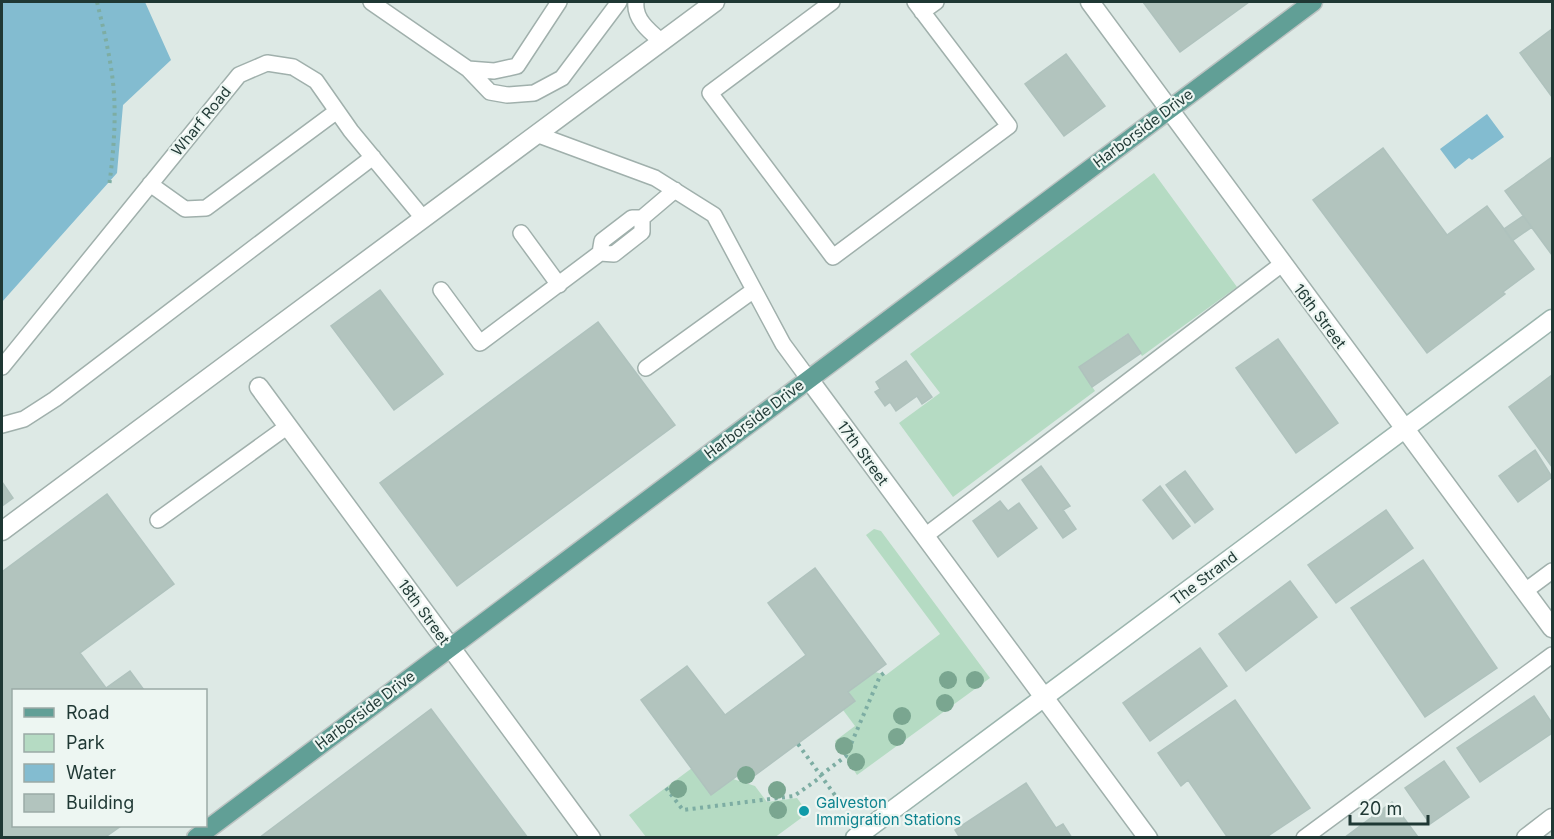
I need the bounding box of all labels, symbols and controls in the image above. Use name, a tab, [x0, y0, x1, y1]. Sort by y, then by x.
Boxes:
street label: Wharf Road	[167, 82, 235, 160]
street label: Harborside Drive	[1089, 84, 1197, 172]
street label: 16th Street	[1290, 280, 1350, 352]
street label: Harborside Drive	[700, 375, 808, 463]
street label: 17th Street	[833, 417, 893, 489]
street label: The Strand	[1167, 547, 1241, 609]
street label: 18th Street	[394, 576, 454, 648]
street label: Harborside Drive	[311, 666, 419, 754]
legend	[12, 689, 207, 827]
text: Road	[66, 702, 109, 723]
text: Park	[66, 732, 105, 753]
text: Water	[66, 762, 116, 783]
scale bar	[1350, 788, 1428, 826]
text: Building	[66, 792, 134, 813]
place label: Galveston Immigration Stations	[816, 793, 961, 829]
text: 20 m	[1359, 798, 1402, 819]
marker: Galveston Immigration Stations	[797, 804, 811, 818]

